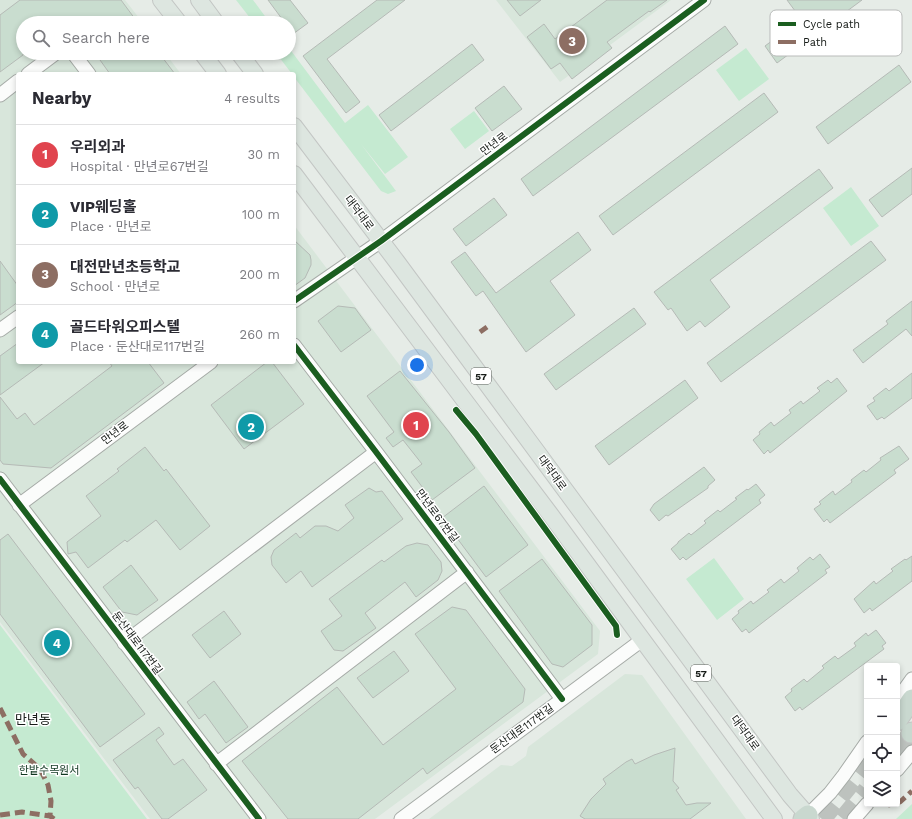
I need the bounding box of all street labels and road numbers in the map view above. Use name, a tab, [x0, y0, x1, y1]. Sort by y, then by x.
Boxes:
street label: 만년로	[478, 130, 510, 158]
street label: 대덕대로	[342, 193, 376, 233]
road number: 57	[471, 368, 491, 384]
street label: 만년로	[99, 419, 131, 447]
street label: 대덕대로	[535, 453, 569, 493]
street label: 만년로67번길	[413, 487, 461, 545]
street label: 둔산대로117번길	[109, 609, 165, 677]
road number: 57	[691, 665, 711, 681]
street label: 둔산대로117번길	[488, 702, 556, 756]
street label: 대덕대로	[728, 713, 762, 753]

